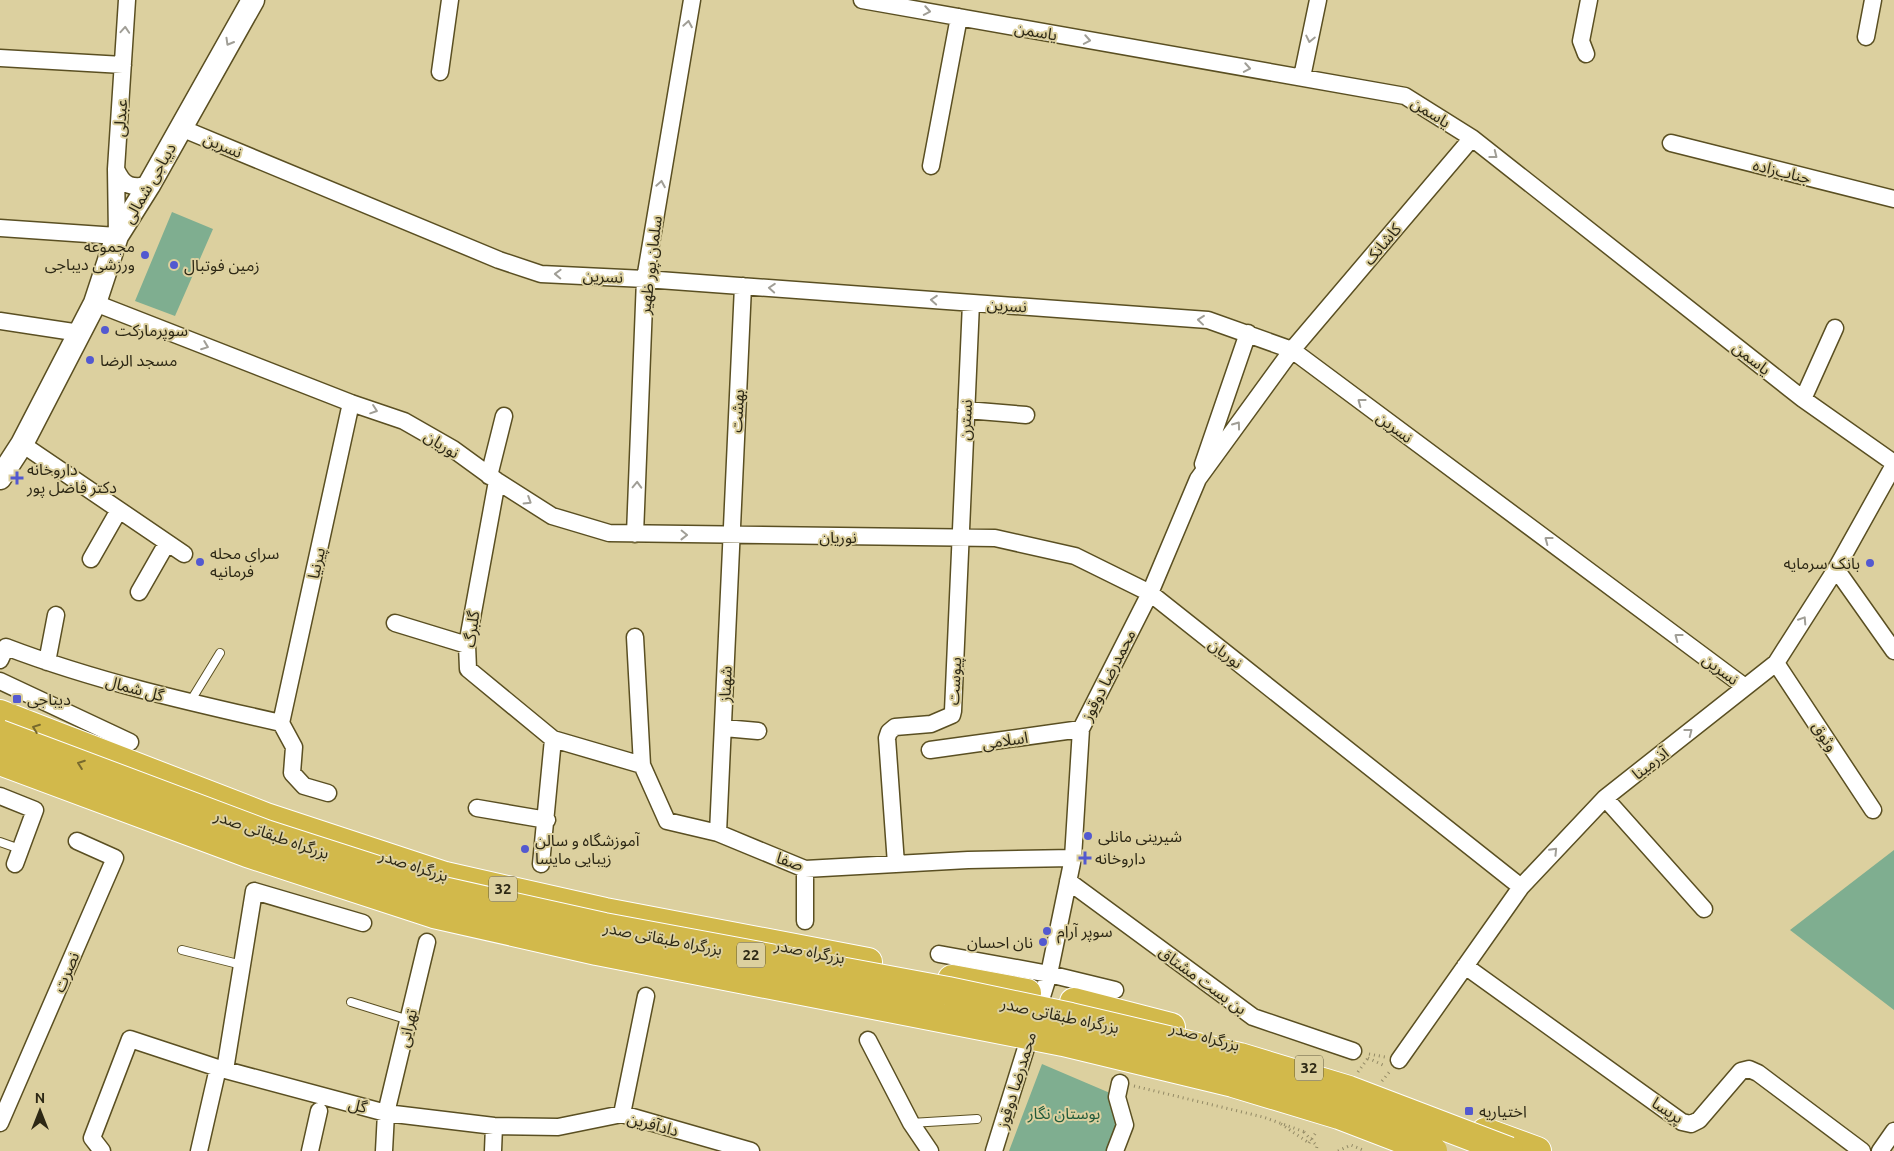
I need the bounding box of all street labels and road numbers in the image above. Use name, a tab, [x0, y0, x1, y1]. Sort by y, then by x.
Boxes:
street label: یاسمن	[1013, 18, 1059, 45]
street label: یاسمن	[1408, 93, 1454, 132]
street label: عبدلی	[110, 98, 131, 138]
street label: نسرین	[201, 129, 245, 162]
street label: دیباجی شمالی	[119, 140, 180, 227]
street label: جناب‌زاده	[1751, 155, 1813, 188]
street label: سلمان پور ظهیر	[635, 215, 667, 316]
street label: کاشانک	[1360, 219, 1405, 268]
street label: نسرین	[582, 266, 624, 287]
street label: نسرین	[986, 295, 1028, 316]
street label: یاسمن	[1729, 338, 1774, 379]
street label: بهشت	[727, 389, 748, 433]
street label: نسترن	[955, 399, 976, 441]
street label: نسرین	[1373, 408, 1416, 447]
street label: نوریان	[421, 426, 463, 462]
street label: نوریان	[819, 528, 857, 547]
street label: پیرنیا	[304, 546, 330, 581]
street label: گلبرگ	[460, 609, 484, 649]
street label: محمدرضا دوقوز	[1077, 626, 1140, 725]
street label: نوریان	[1205, 634, 1246, 672]
street label: نسرین	[1699, 650, 1742, 689]
street label: پیوست	[944, 656, 966, 706]
street label: شهناز	[715, 665, 736, 704]
street label: گل شمال	[103, 672, 166, 706]
street label: وثوق	[1808, 718, 1841, 755]
street label: اسلامی	[981, 728, 1029, 753]
street label: آذرمینا	[1628, 742, 1673, 784]
street label: بزرگراه طبقاتی صدر	[211, 806, 332, 863]
street label: بزرگراه صدر	[376, 845, 451, 886]
street label: صفا	[774, 848, 806, 874]
road number: 32	[489, 876, 517, 902]
street label: بزرگراه طبقاتی صدر	[601, 917, 724, 959]
street label: بزرگراه صدر	[772, 935, 847, 968]
road number: 22	[737, 942, 765, 968]
street label: بن بست مشتاق	[1155, 942, 1250, 1019]
street label: نصرت	[50, 949, 83, 995]
street label: بزرگراه طبقاتی صدر	[998, 993, 1121, 1037]
street label: تهرانی	[394, 1007, 421, 1049]
street label: بزرگراه صدر	[1167, 1018, 1242, 1055]
street label: محمدرضا دوقوز	[993, 1030, 1040, 1132]
road number: 32	[1295, 1056, 1323, 1080]
street label: پریسا	[1648, 1093, 1687, 1129]
street label: گل	[347, 1094, 370, 1117]
street label: دادآفرین	[625, 1109, 681, 1140]

